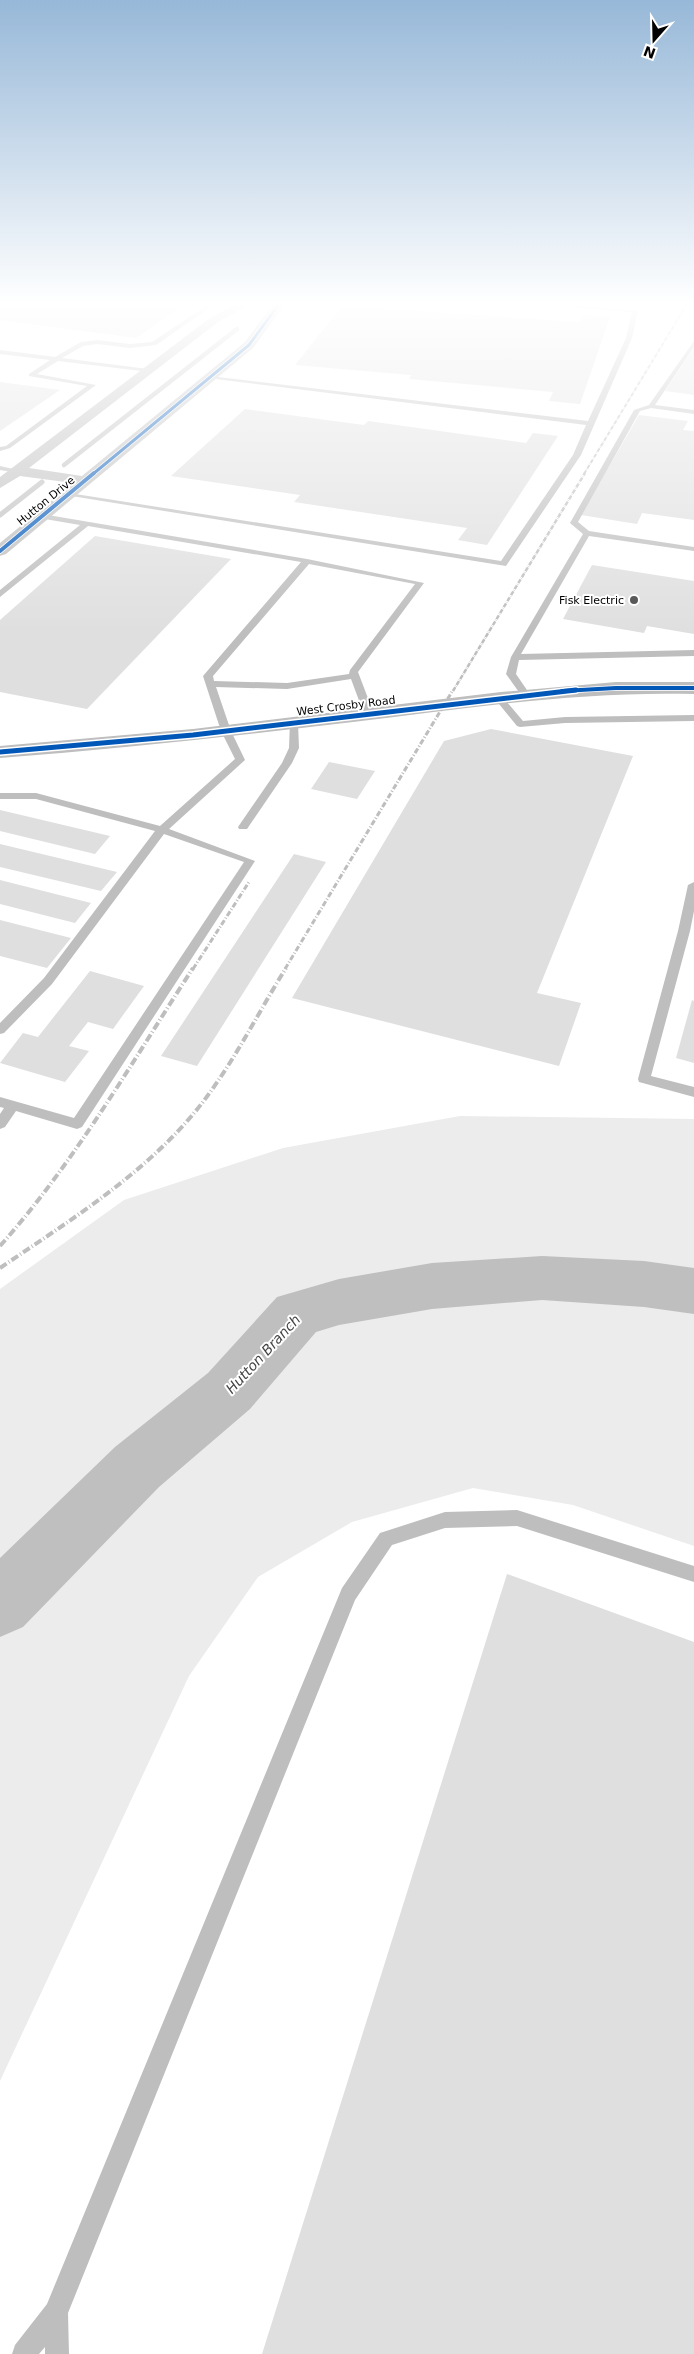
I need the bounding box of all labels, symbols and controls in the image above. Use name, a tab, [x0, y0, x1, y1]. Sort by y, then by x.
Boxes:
north arrow	[629, 15, 679, 65]
text: N	[641, 43, 658, 62]
street label: Hutton Drive	[15, 474, 78, 528]
place label: Fisk Electric	[559, 594, 624, 607]
marker: Fisk Electric	[628, 594, 640, 606]
street label: West Crosby Road	[296, 693, 396, 719]
water label: Hutton Branch	[222, 1311, 304, 1397]

